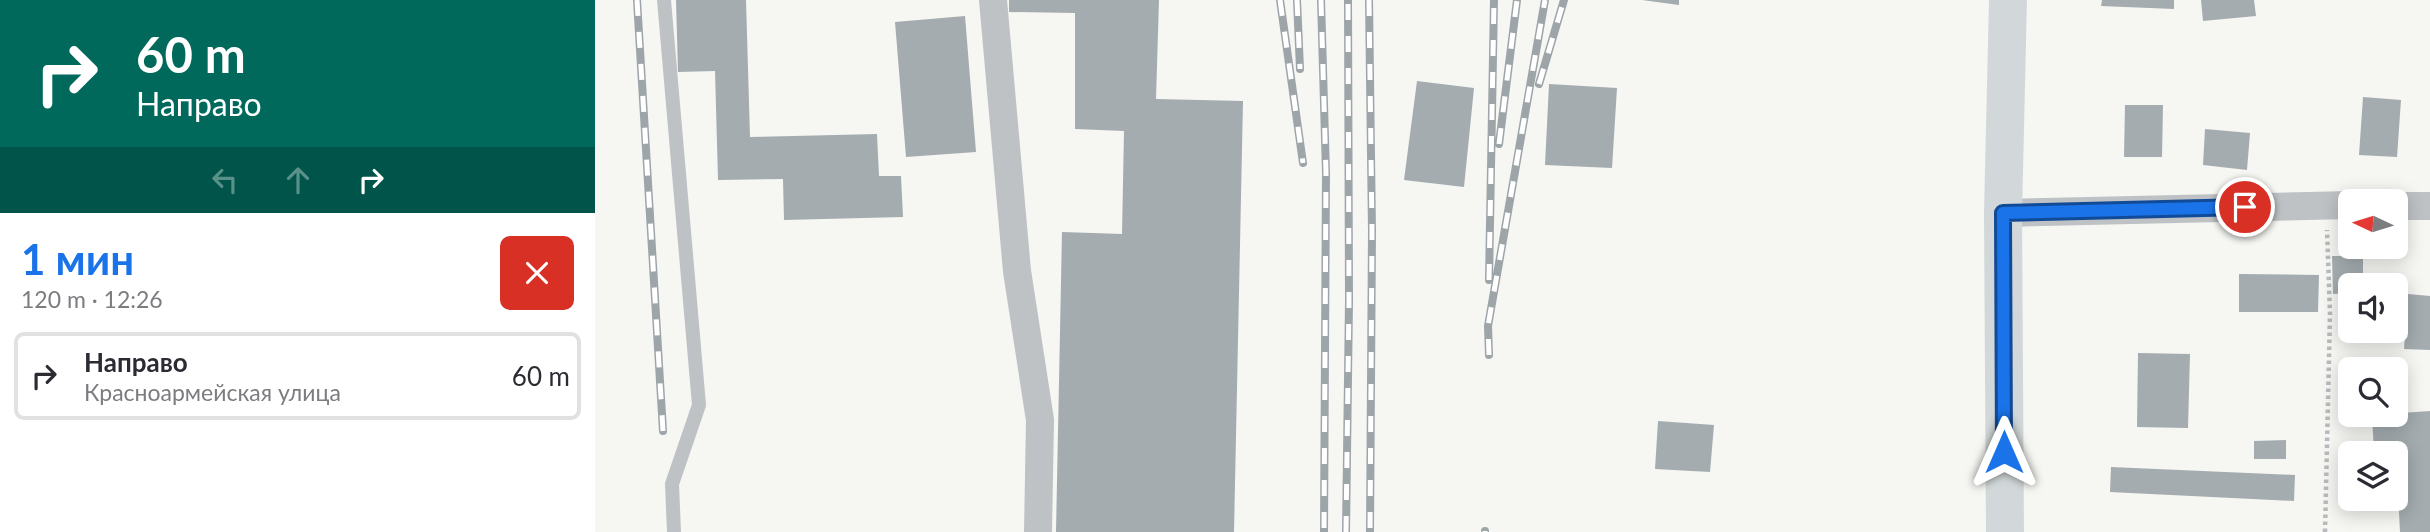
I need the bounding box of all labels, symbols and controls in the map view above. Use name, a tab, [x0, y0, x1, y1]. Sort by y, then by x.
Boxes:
text: 60 m	[136, 25, 246, 83]
icon: right	[21, 28, 112, 119]
text: Направо	[136, 84, 262, 123]
icon: left	[206, 161, 244, 199]
icon: ahead	[279, 161, 317, 199]
icon: right	[352, 161, 390, 199]
pin	[2215, 177, 2275, 237]
icon: arrive	[2226, 188, 2264, 226]
north arrow	[2338, 189, 2408, 259]
map controls	[2338, 189, 2408, 511]
text: 1 мин	[21, 234, 134, 284]
button: close	[500, 236, 574, 310]
button: sound	[2338, 273, 2408, 343]
text: 120 m · 12:26	[21, 285, 163, 313]
text: Направо	[84, 346, 188, 378]
icon: right	[25, 357, 63, 395]
button: search	[2338, 357, 2408, 427]
text: 60 m	[512, 360, 570, 392]
text: Красноармейская улица	[84, 378, 341, 406]
position arrow	[1967, 415, 2041, 489]
button: layers	[2338, 441, 2408, 511]

